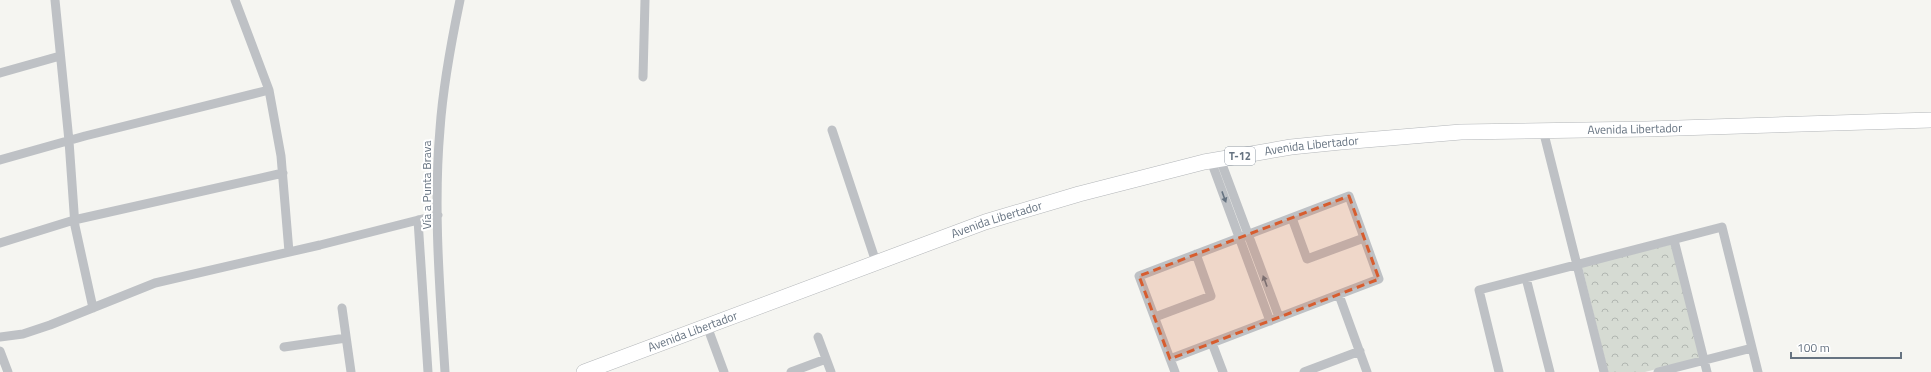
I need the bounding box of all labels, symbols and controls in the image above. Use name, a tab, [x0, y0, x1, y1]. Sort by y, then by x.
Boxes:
street label: Avenida Libertador	[1587, 118, 1682, 139]
street label: Avenida Libertador	[1263, 131, 1359, 160]
street label: Vía a Punta Brava	[417, 141, 436, 229]
road number: T-12	[1225, 147, 1255, 165]
one-way arrow	[1222, 192, 1228, 204]
street label: Avenida Libertador	[948, 195, 1044, 243]
one-way arrow	[1262, 274, 1268, 286]
street label: Avenida Libertador	[645, 305, 740, 356]
scale bar	[1791, 334, 1901, 360]
text: 100 m	[1797, 338, 1830, 357]

